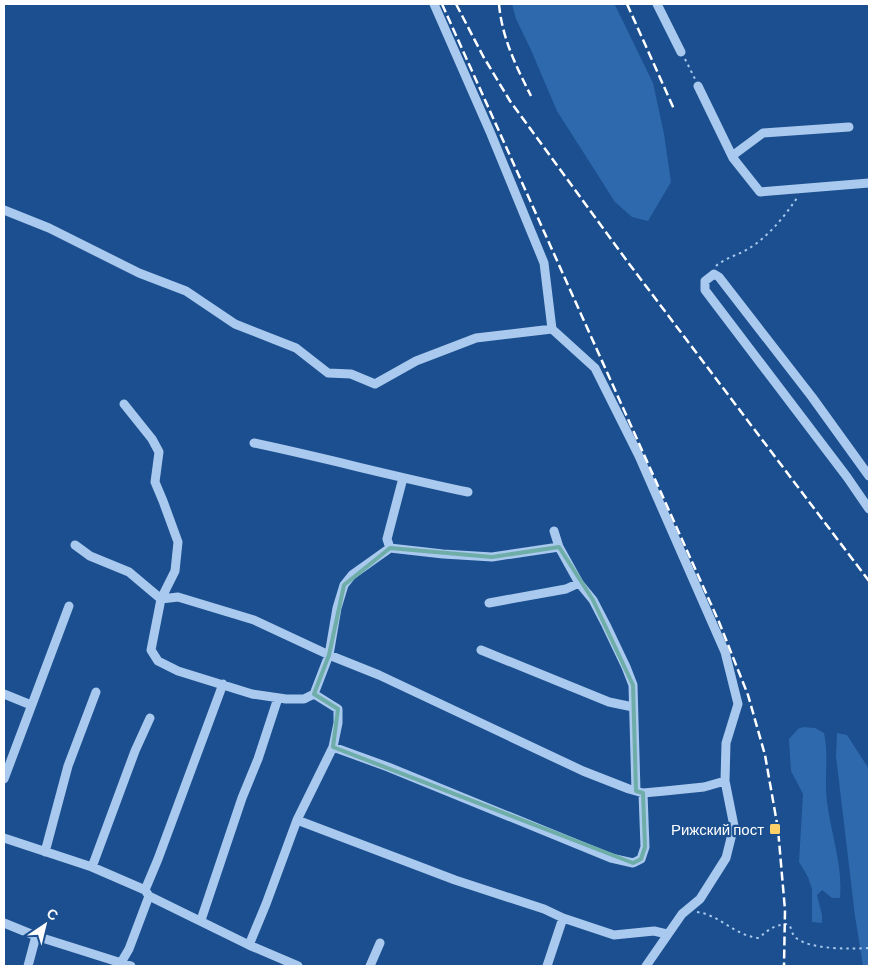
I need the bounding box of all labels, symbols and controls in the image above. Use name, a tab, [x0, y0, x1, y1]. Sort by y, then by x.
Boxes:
place label: Рижский пост	[671, 820, 764, 838]
marker: Рижский пост	[768, 822, 782, 836]
north arrow	[20, 900, 70, 950]
text: С	[44, 904, 62, 924]

